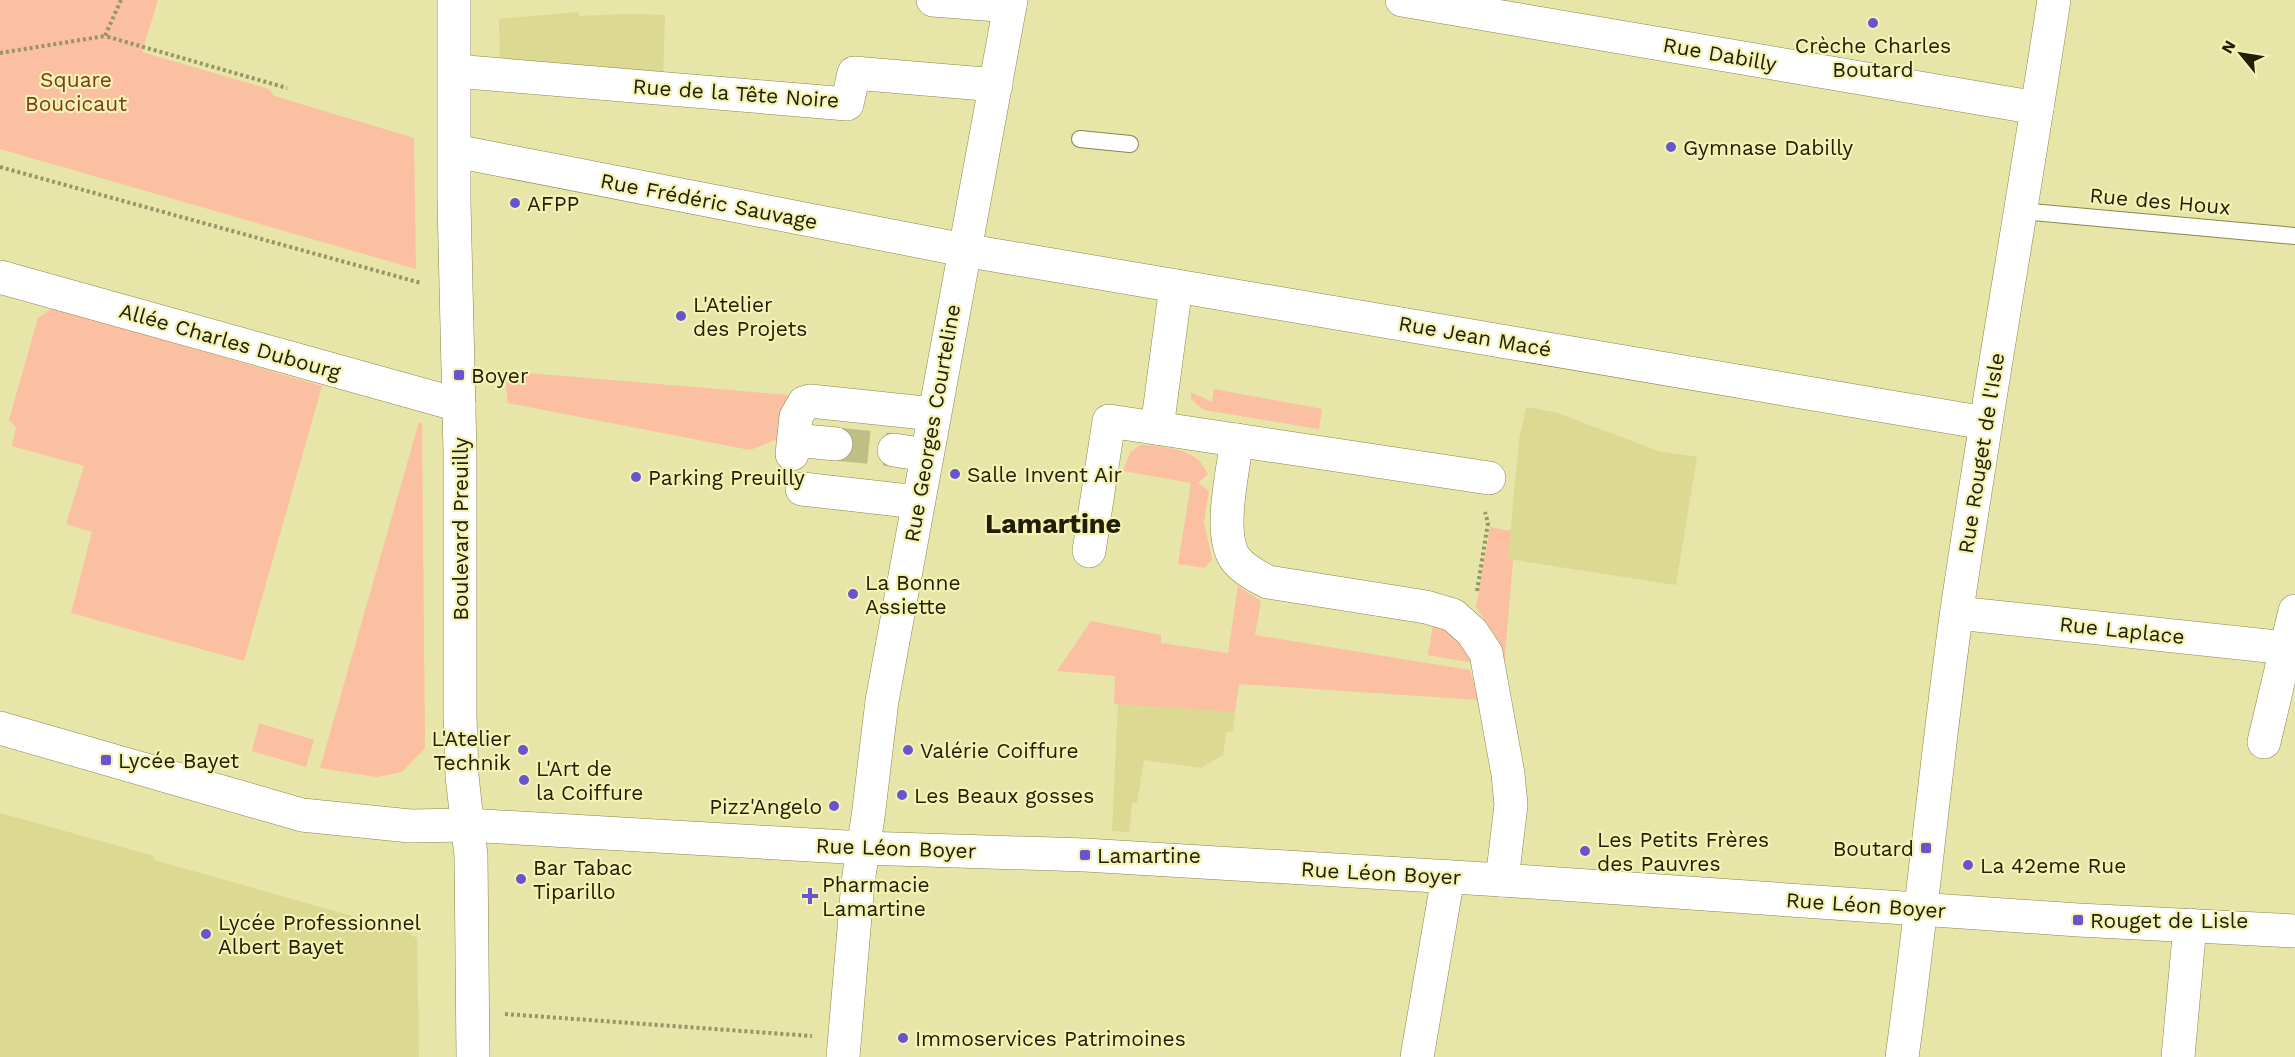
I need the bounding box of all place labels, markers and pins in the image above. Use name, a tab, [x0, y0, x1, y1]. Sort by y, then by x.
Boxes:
marker: Crèche Charles Boutard	[1866, 16, 1880, 30]
place label: Crèche Charles Boutard	[1795, 33, 1951, 82]
place label: Gymnase Dabilly	[1683, 135, 1853, 160]
marker: Gymnase Dabilly	[1664, 140, 1678, 154]
place label: AFPP	[527, 191, 579, 216]
marker: AFPP	[508, 196, 522, 210]
place label: L'Atelier des Projets	[693, 292, 807, 341]
marker: L'Atelier des Projets	[674, 309, 688, 323]
place label: Boyer	[471, 363, 529, 388]
marker: Boyer	[452, 368, 466, 382]
place label: Salle Invent Air	[967, 462, 1123, 487]
place label: Parking Preuilly	[648, 465, 805, 490]
marker: Salle Invent Air	[948, 467, 962, 481]
marker: Parking Preuilly	[629, 470, 643, 484]
place label: La Bonne Assiette	[865, 570, 961, 619]
marker: La Bonne Assiette	[846, 587, 860, 601]
place label: L'Atelier Technik	[431, 726, 511, 775]
place label: Valérie Coiffure	[920, 738, 1079, 763]
marker: L'Atelier Technik	[516, 743, 530, 757]
marker: Valérie Coiffure	[901, 743, 915, 757]
place label: Lycée Bayet	[118, 748, 239, 773]
marker: Lycée Bayet	[99, 753, 113, 767]
place label: L'Art de la Coiffure	[536, 756, 643, 805]
marker: L'Art de la Coiffure	[517, 773, 531, 787]
place label: Les Beaux gosses	[914, 783, 1094, 808]
marker: Les Beaux gosses	[895, 788, 909, 802]
place label: Pizz'Angelo	[709, 794, 822, 819]
marker: Pizz'Angelo	[827, 799, 841, 813]
place label: Les Petits Frères des Pauvres	[1597, 827, 1769, 876]
place label: Boutard	[1833, 836, 1914, 861]
marker: Boutard	[1919, 841, 1933, 855]
place label: Lamartine	[1097, 843, 1201, 868]
marker: Les Petits Frères des Pauvres	[1578, 844, 1592, 858]
marker: Lamartine	[1078, 848, 1092, 862]
place label: La 42eme Rue	[1980, 853, 2126, 878]
place label: Bar Tabac Tiparillo	[533, 855, 633, 904]
marker: La 42eme Rue	[1961, 858, 1975, 872]
marker: Bar Tabac Tiparillo	[514, 872, 528, 886]
place label: Pharmacie Lamartine	[822, 872, 930, 921]
marker: Pharmacie Lamartine	[803, 889, 817, 903]
place label: Rouget de Lisle	[2090, 908, 2248, 933]
place label: Lycée Professionnel Albert Bayet	[218, 910, 422, 959]
marker: Rouget de Lisle	[2071, 913, 2085, 927]
marker: Lycée Professionnel Albert Bayet	[199, 927, 213, 941]
place label: Immoservices Patrimoines	[915, 1026, 1186, 1051]
marker: Immoservices Patrimoines	[896, 1031, 910, 1045]

